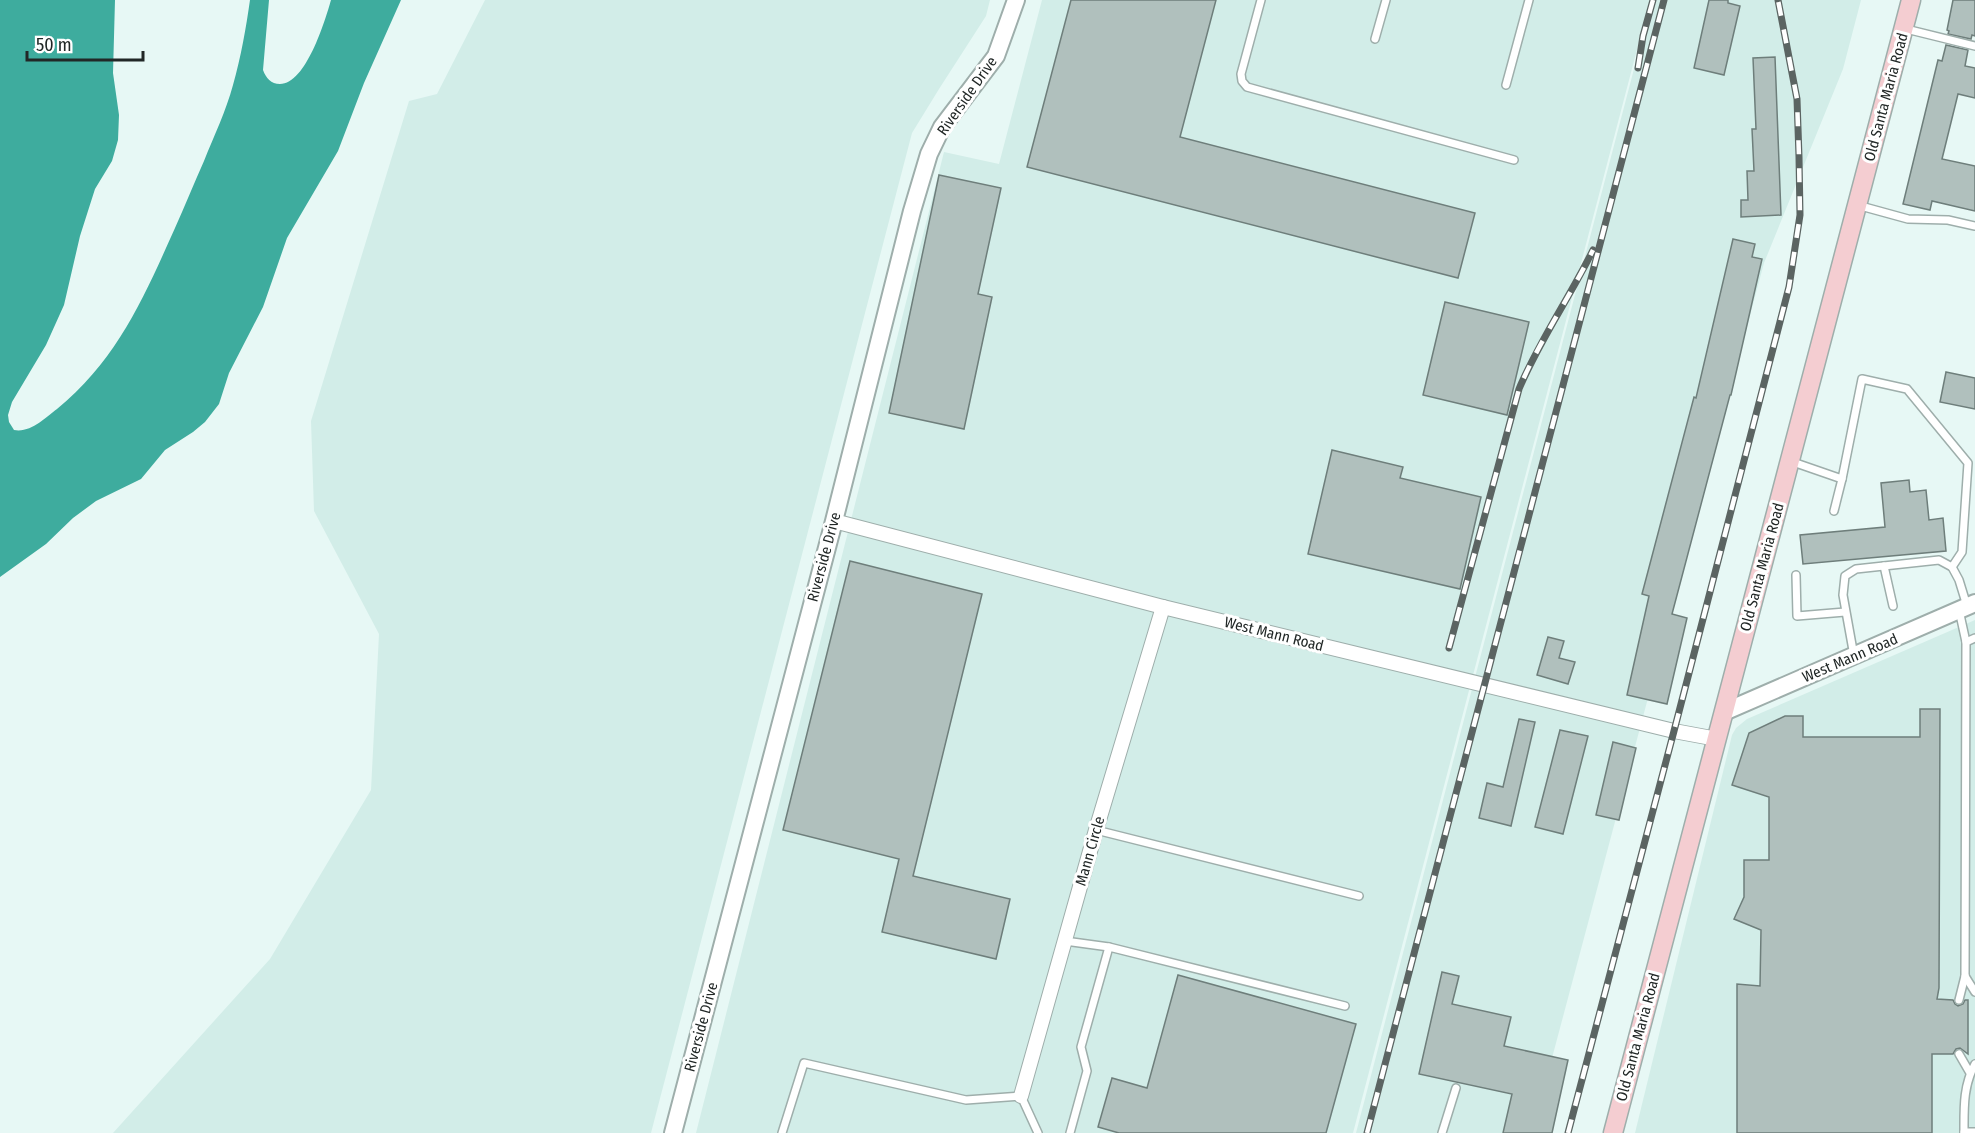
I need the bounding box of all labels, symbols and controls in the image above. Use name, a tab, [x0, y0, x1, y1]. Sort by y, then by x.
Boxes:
scale bar	[27, 24, 142, 62]
street label: Old Santa Maria Road	[1860, 31, 1912, 163]
text: 50 m	[36, 34, 72, 56]
street label: Riverside Drive	[933, 53, 1001, 139]
street label: Old Santa Maria Road	[1736, 501, 1788, 633]
street label: Riverside Drive	[803, 510, 845, 604]
street label: West Mann Road	[1222, 613, 1326, 655]
street label: West Mann Road	[1800, 630, 1900, 686]
street label: Mann Circle	[1072, 814, 1108, 888]
street label: Old Santa Maria Road	[1612, 971, 1664, 1103]
street label: Riverside Drive	[680, 980, 722, 1074]

